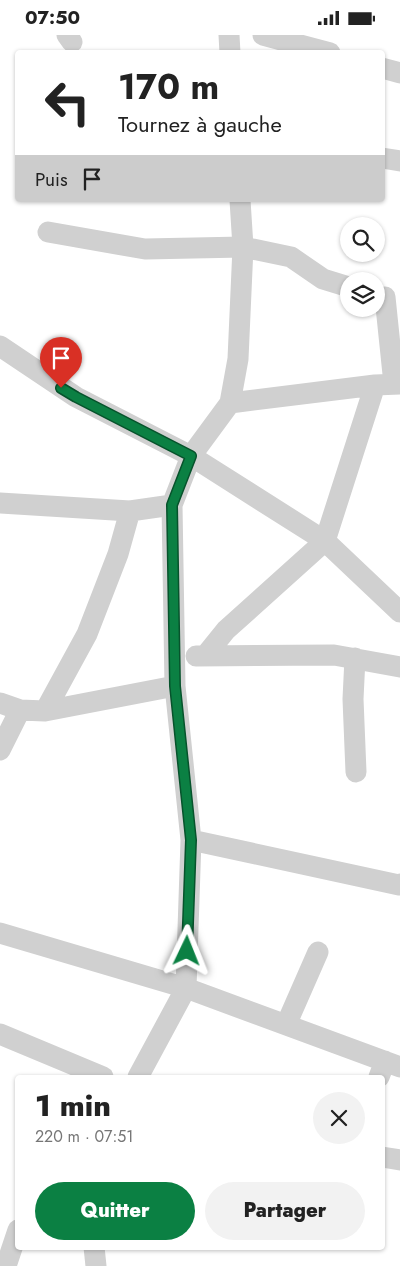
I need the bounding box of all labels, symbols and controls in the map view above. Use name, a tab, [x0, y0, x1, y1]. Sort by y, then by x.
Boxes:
text: 07:50	[25, 4, 80, 31]
text: 170 m	[118, 62, 219, 112]
icon: left	[35, 70, 100, 135]
text: Tournez à gauche	[118, 108, 282, 140]
icon: arrive	[78, 165, 106, 193]
text: Puis	[35, 166, 68, 193]
map controls	[340, 217, 385, 317]
button: search	[340, 217, 385, 262]
button: layers	[340, 272, 385, 317]
pin	[40, 337, 82, 388]
icon: arrive	[47, 344, 75, 372]
position arrow	[160, 924, 212, 976]
text: 1 min	[35, 1084, 111, 1127]
button: close	[313, 1092, 365, 1144]
text: 220 m · 07:51	[35, 1125, 134, 1148]
button: Quitter	[35, 1182, 195, 1240]
button: Partager	[205, 1182, 365, 1240]

